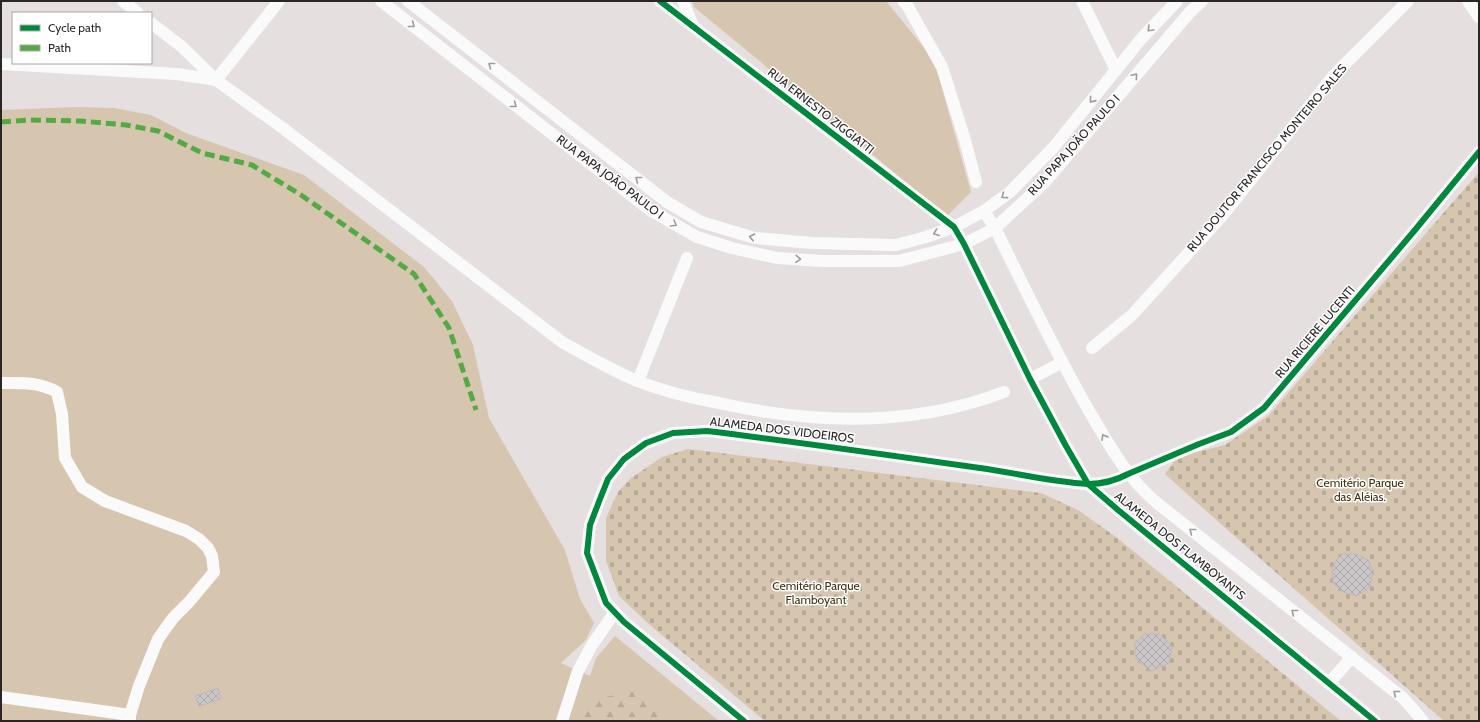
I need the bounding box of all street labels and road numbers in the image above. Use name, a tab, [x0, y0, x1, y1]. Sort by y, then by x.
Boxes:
street label: RUA DOUTOR FRANCISCO MONTEIRO SALES	[1184, 61, 1350, 255]
street label: RUA ERNESTO ZIGGIATTI	[765, 64, 878, 157]
street label: RUA PAPA JOÃO PAULO I	[1024, 91, 1123, 198]
street label: RUA PAPA JOÃO PAULO I	[554, 131, 667, 222]
street label: RUA RICIERE LUCENTI	[1272, 282, 1358, 381]
street label: ALAMEDA DOS VIDOEIROS	[709, 413, 855, 446]
street label: ALAMEDA DOS FLAMBOYANTS	[1112, 488, 1249, 603]

